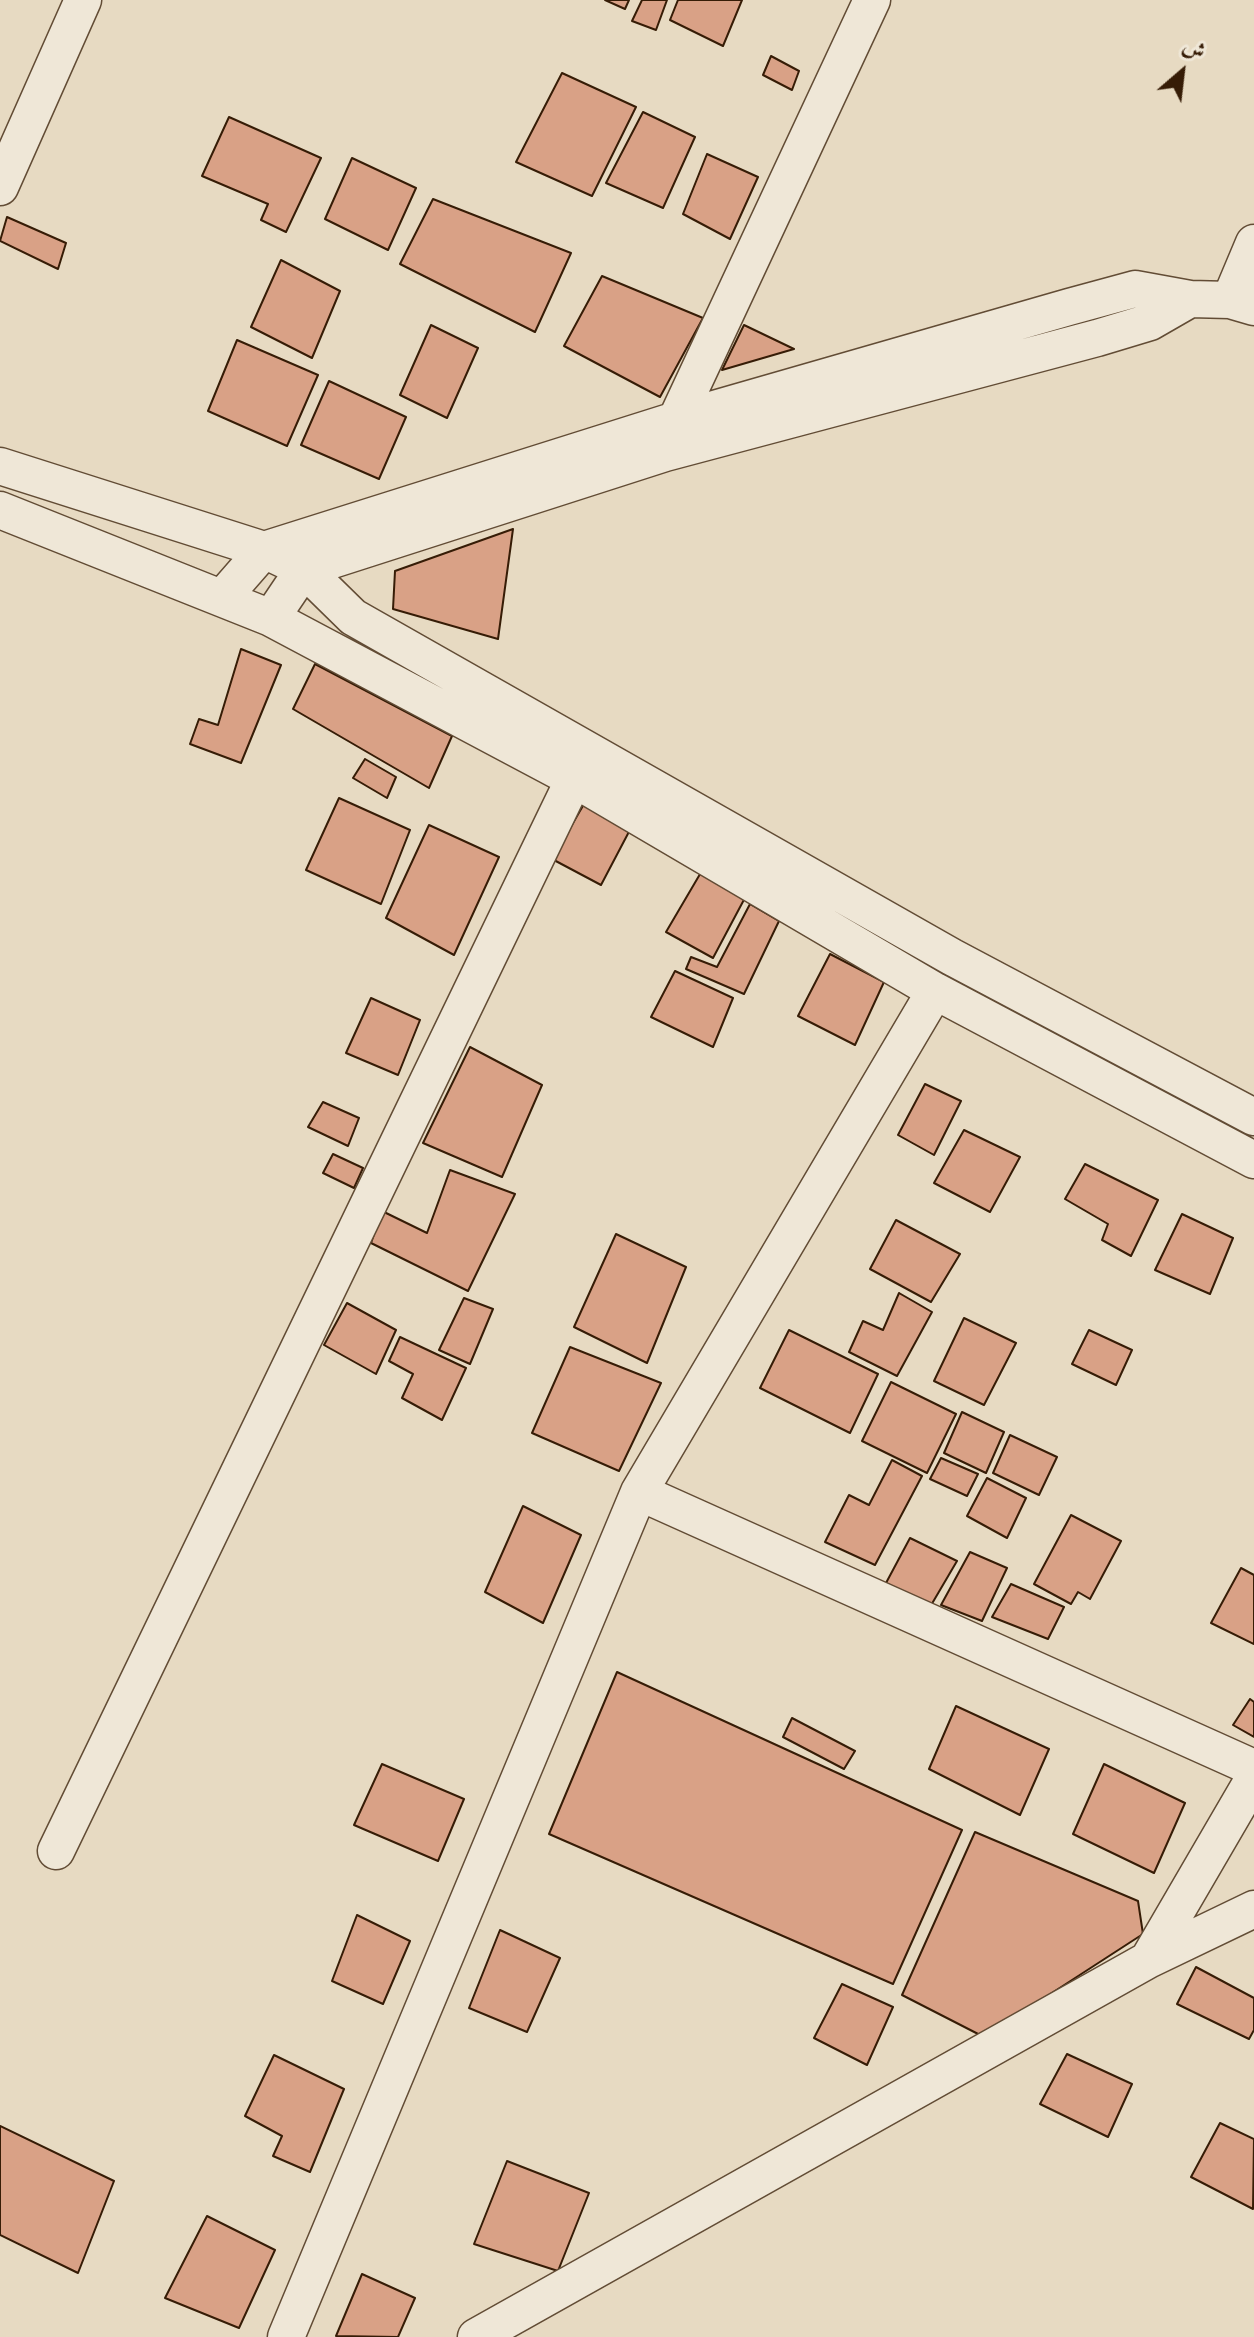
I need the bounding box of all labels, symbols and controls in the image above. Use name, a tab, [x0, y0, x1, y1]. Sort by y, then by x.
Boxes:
north arrow	[1142, 32, 1222, 112]
text: ش	[1177, 32, 1210, 69]

